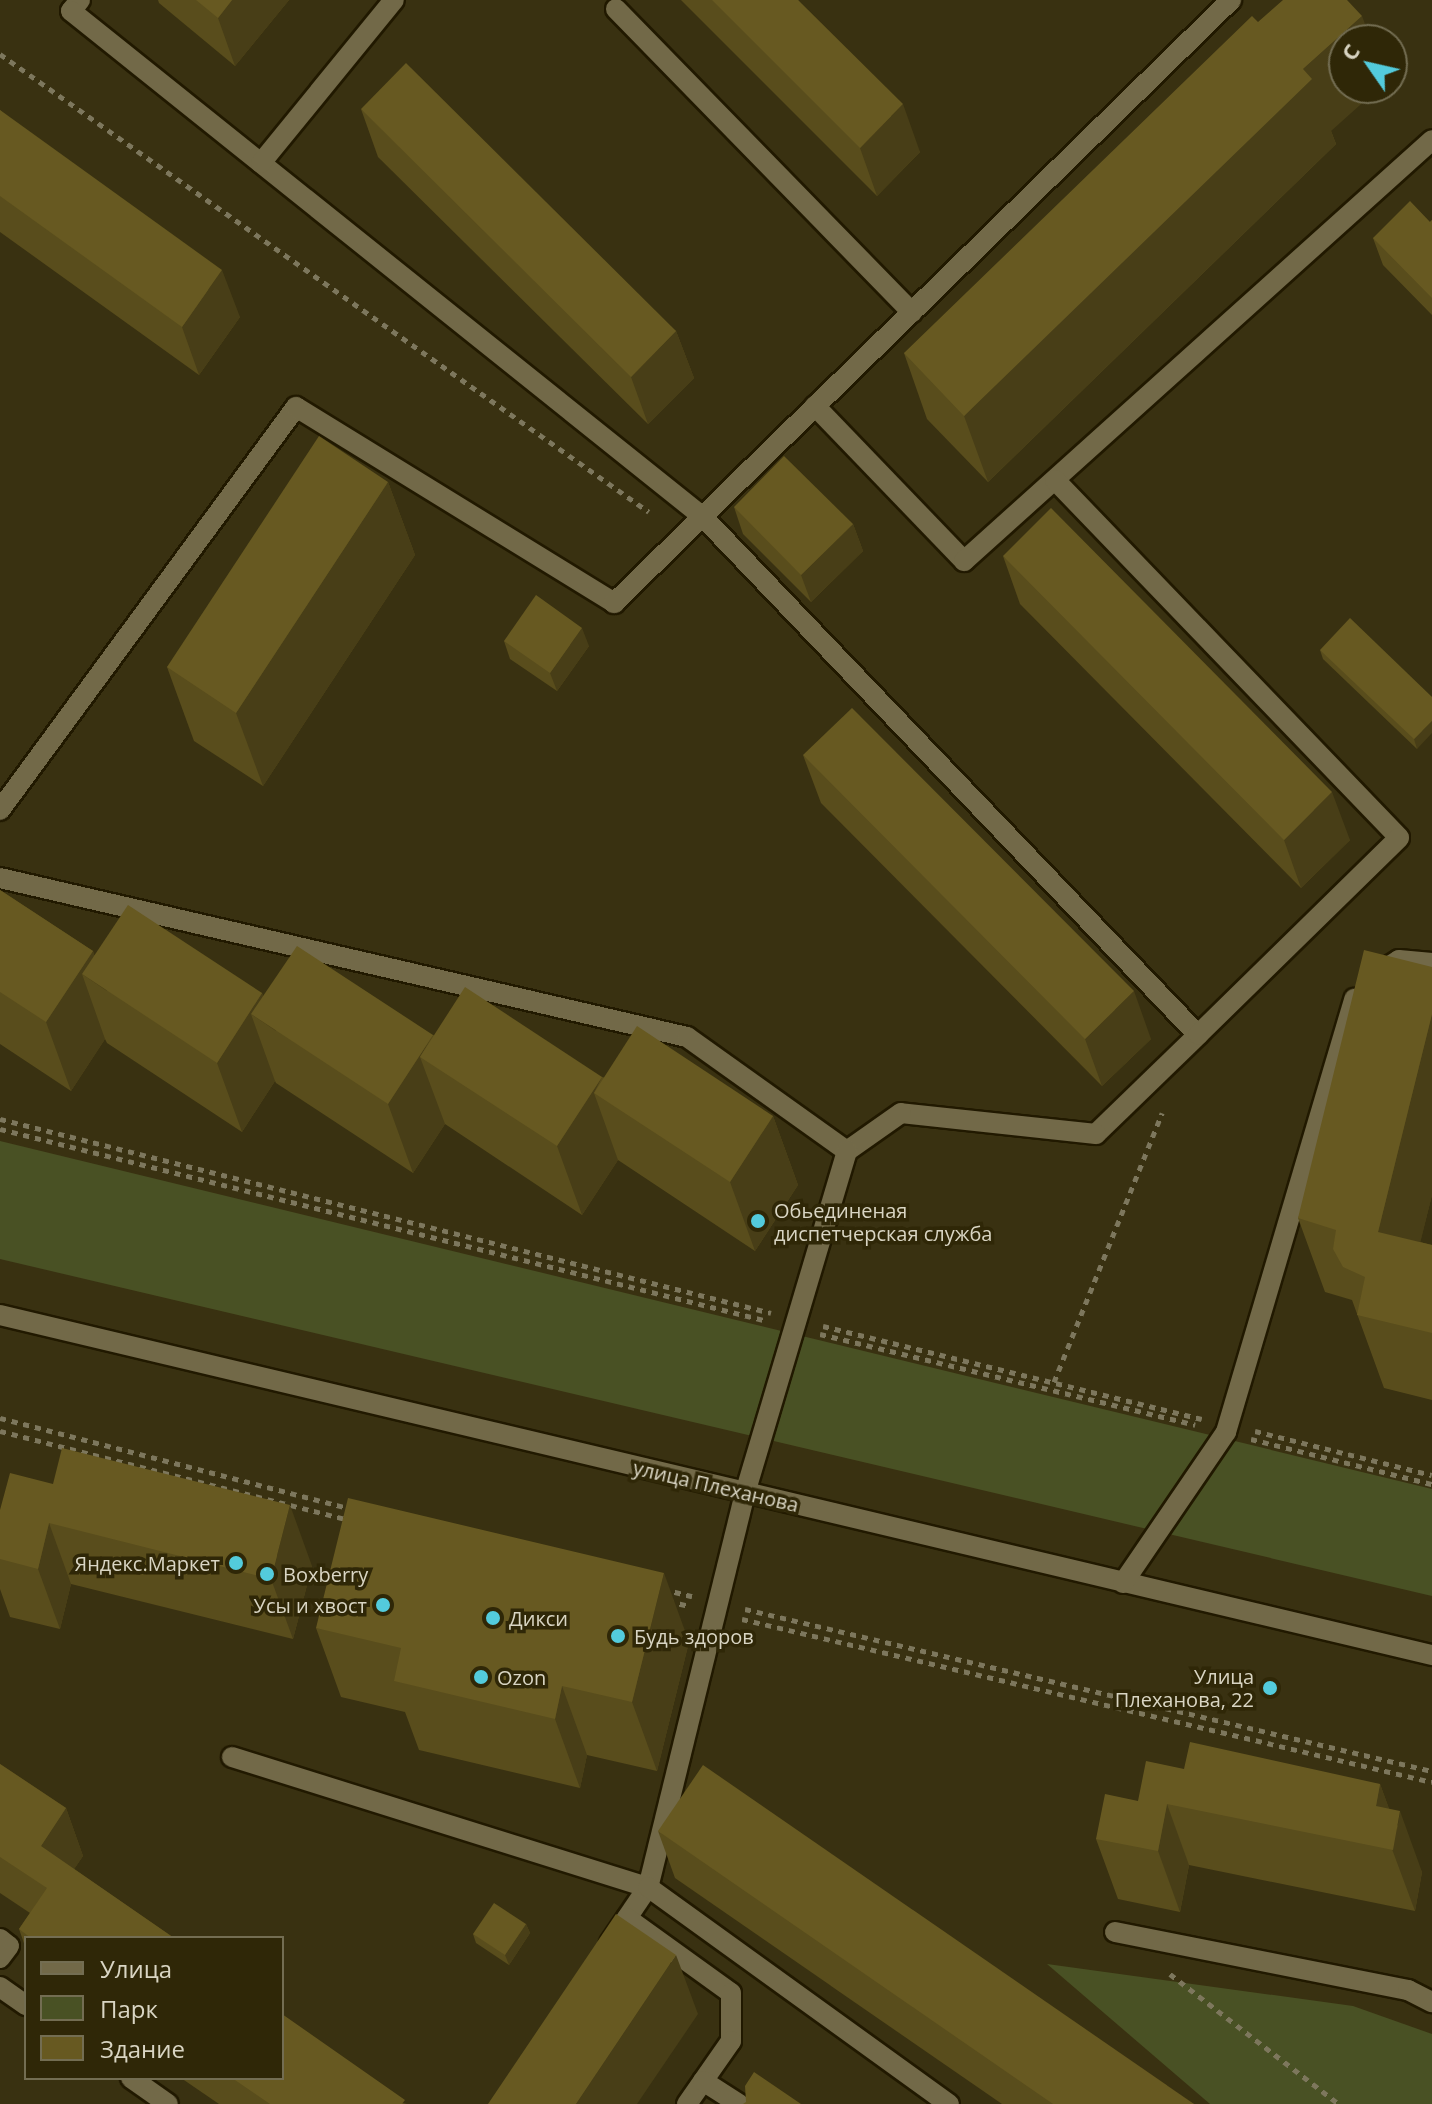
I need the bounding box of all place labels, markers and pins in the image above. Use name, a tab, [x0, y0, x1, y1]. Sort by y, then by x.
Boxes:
place label: Обьединеная диспетчерская служба	[774, 1198, 992, 1245]
marker: Обьединеная диспетчерская служба	[749, 1212, 767, 1230]
place label: Яндекс.Маркет	[74, 1551, 220, 1575]
marker: Яндекс.Маркет	[227, 1554, 245, 1572]
place label: Boxberry	[283, 1562, 368, 1586]
marker: Boxberry	[258, 1565, 276, 1583]
place label: Усы и хвост	[254, 1593, 367, 1617]
marker: Усы и хвост	[374, 1596, 392, 1614]
place label: Дикси	[509, 1606, 568, 1630]
marker: Дикси	[484, 1609, 502, 1627]
place label: Будь здоров	[634, 1624, 754, 1648]
marker: Будь здоров	[609, 1627, 627, 1645]
place label: Улица Плеханова, 22	[1115, 1664, 1254, 1711]
place label: Ozon	[497, 1665, 546, 1689]
marker: Ozon	[472, 1668, 490, 1686]
marker: Улица Плеханова, 22	[1261, 1679, 1279, 1697]

